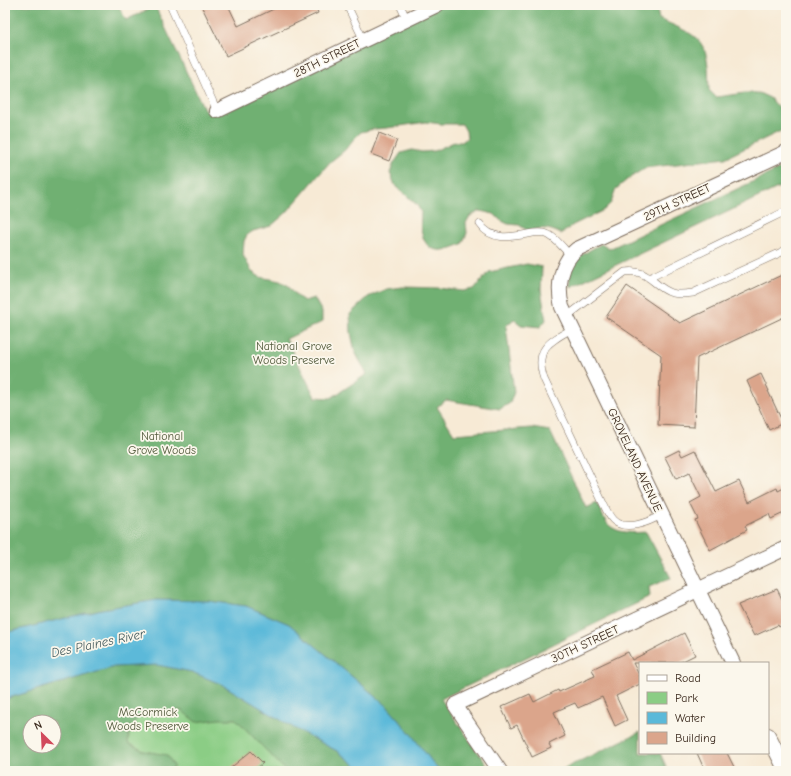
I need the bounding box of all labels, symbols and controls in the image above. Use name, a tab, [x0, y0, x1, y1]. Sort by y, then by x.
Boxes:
street label: 28TH STREET	[291, 36, 363, 80]
street label: 29TH STREET	[641, 180, 713, 224]
park label: National Grove Woods Preserve	[253, 339, 335, 367]
street label: GROVELAND AVENUE	[605, 406, 665, 514]
park label: National Grove Woods	[128, 429, 196, 457]
street label: 30TH STREET	[549, 622, 622, 666]
water label: Des Plaines River	[50, 626, 147, 660]
legend	[639, 662, 769, 754]
text: Road	[675, 671, 701, 685]
text: Park	[675, 691, 698, 705]
park label: McCormick Woods Preserve	[107, 705, 189, 733]
text: Water	[675, 711, 705, 725]
north arrow	[22, 714, 62, 754]
text: N	[32, 718, 44, 733]
text: Building	[675, 731, 716, 745]

